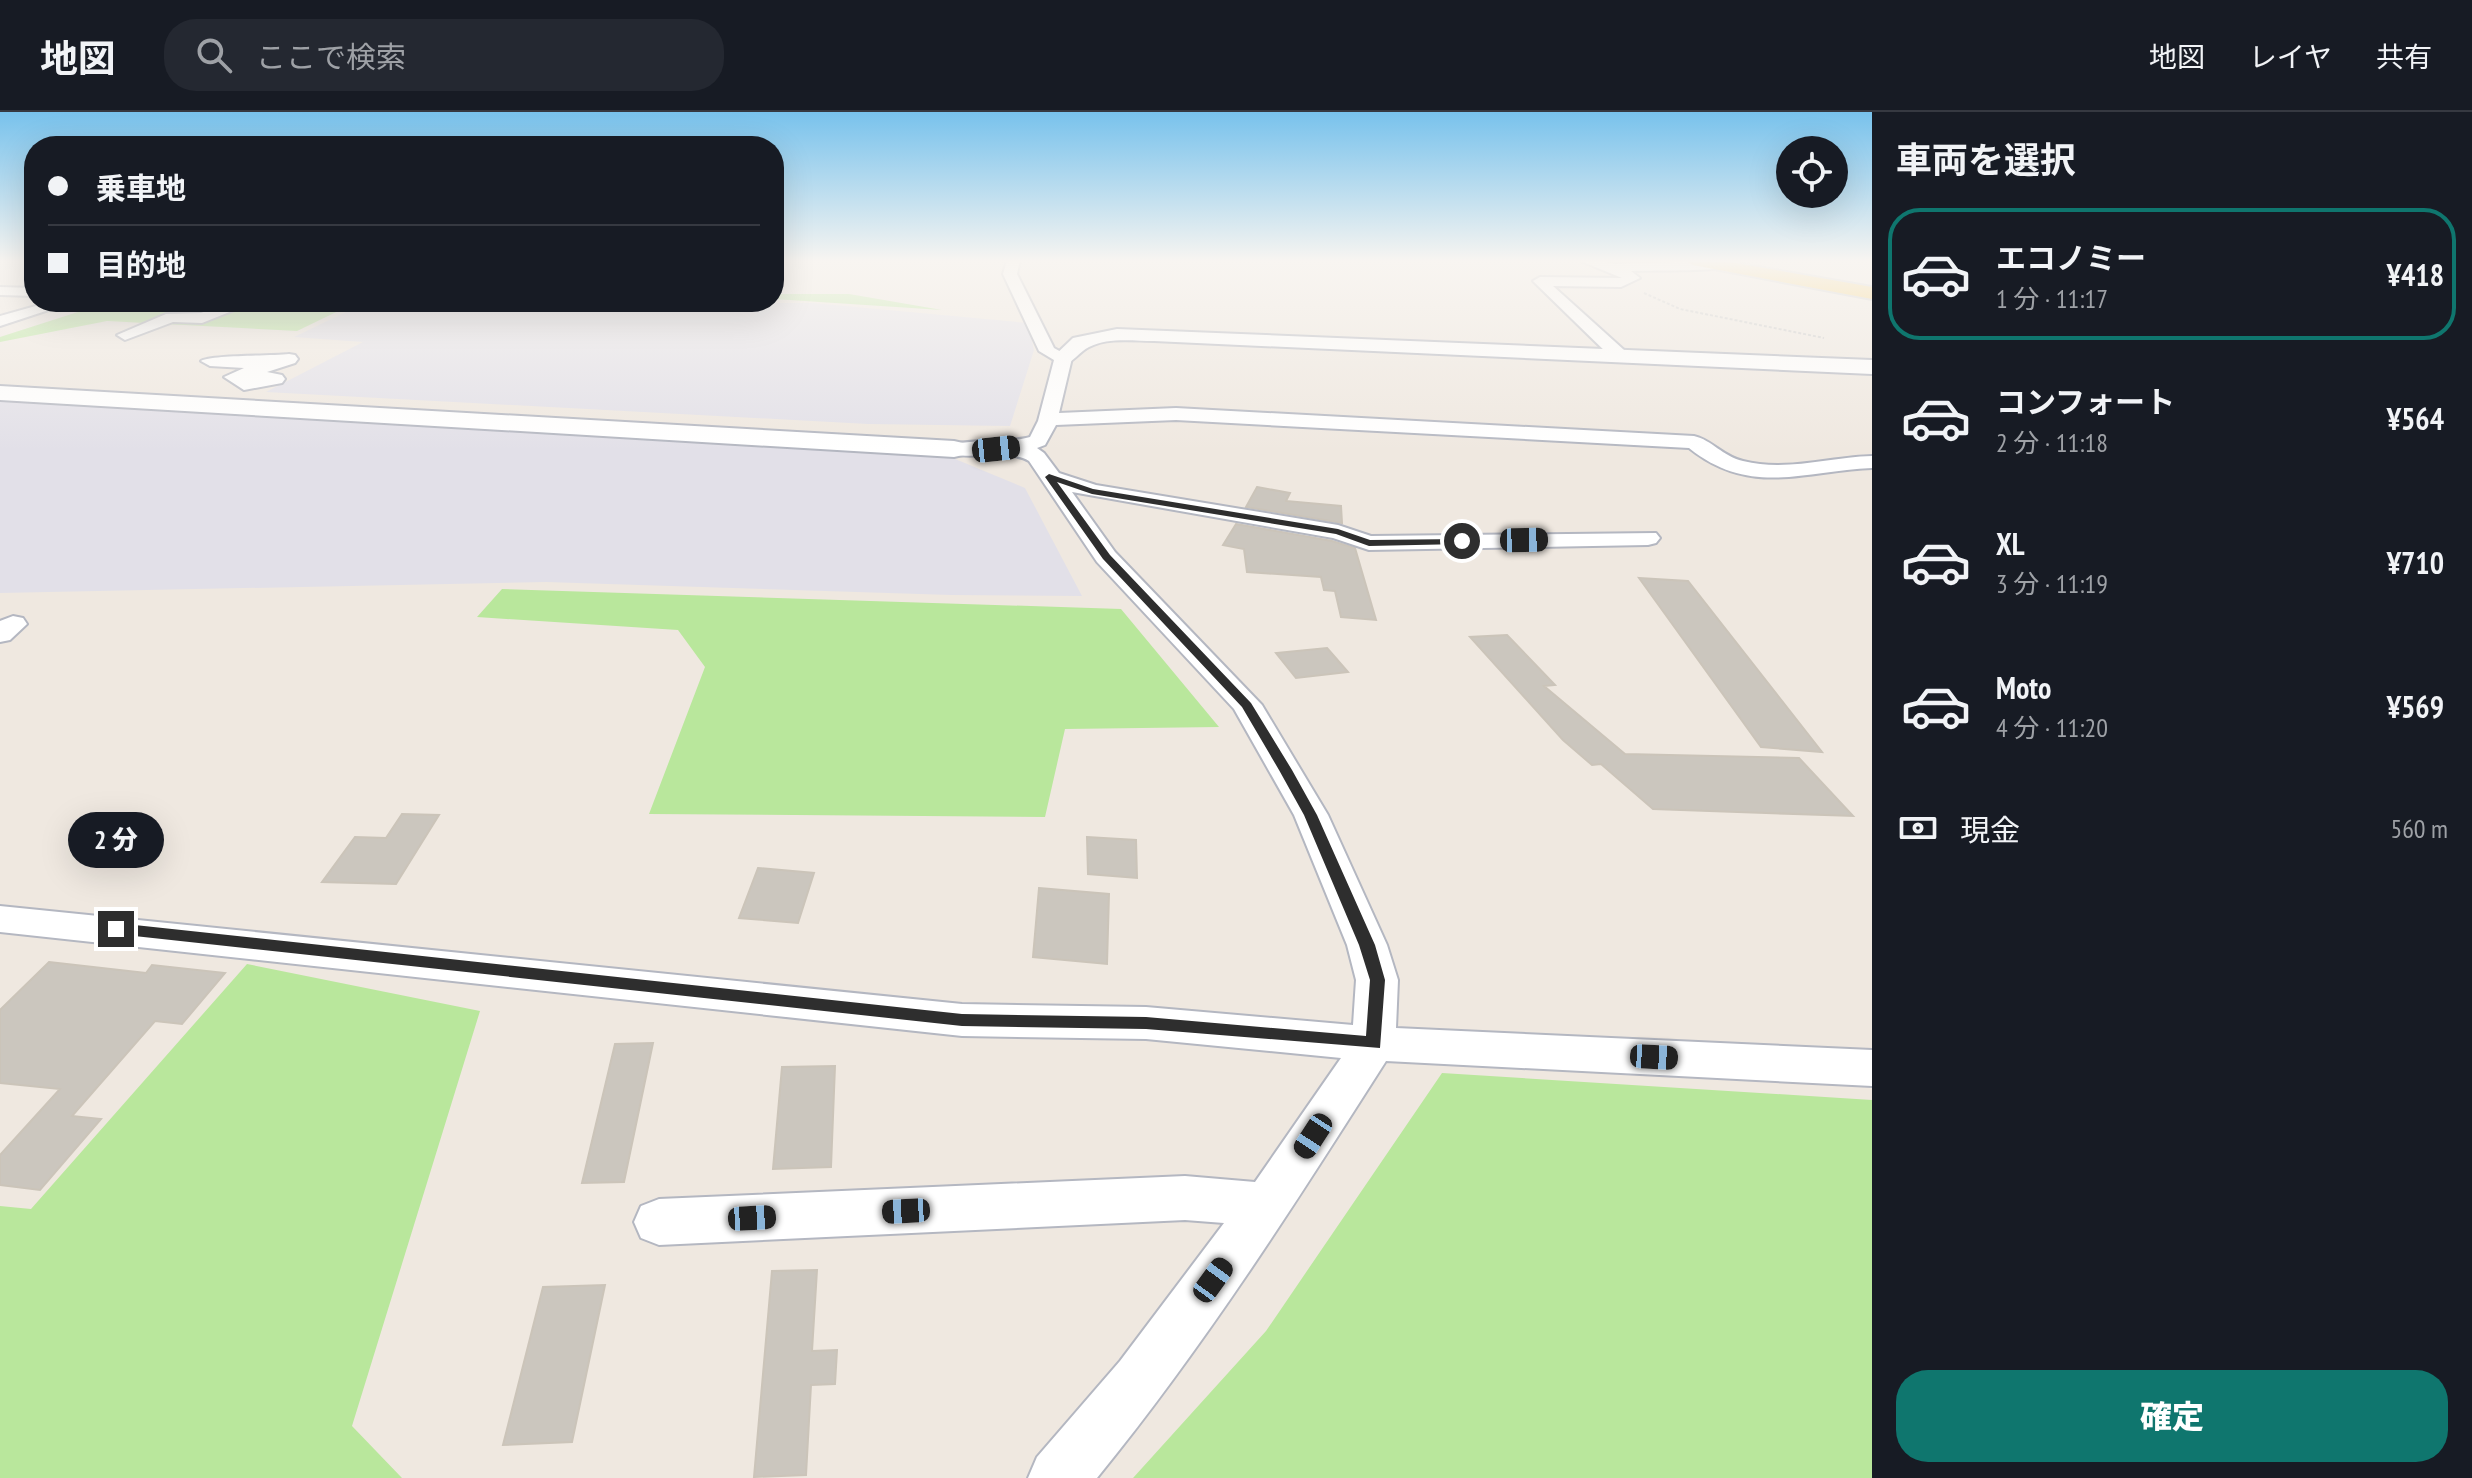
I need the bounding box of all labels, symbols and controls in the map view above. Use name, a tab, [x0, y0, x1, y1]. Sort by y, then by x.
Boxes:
search box	[164, 19, 724, 91]
text: 地図	[40, 33, 116, 82]
icon: search	[192, 33, 236, 77]
text: ここで検索	[256, 37, 406, 76]
text: 地図	[2149, 38, 2205, 75]
text: レイヤ	[2249, 38, 2332, 75]
text: 共有	[2376, 38, 2432, 75]
map controls	[1776, 136, 1848, 208]
button: locate	[1776, 136, 1848, 208]
text: 車両を選択	[1896, 136, 2076, 183]
text: 乗車地	[96, 168, 186, 207]
icon: car	[1900, 238, 1972, 310]
text: エコノミー	[1996, 238, 2146, 277]
text: 目的地	[96, 245, 186, 284]
text: ¥418	[2387, 255, 2444, 294]
text: 1 分 · 11:17	[1996, 282, 2108, 315]
icon: car	[1900, 382, 1972, 454]
text: コンフォート	[1996, 382, 2175, 421]
text: ¥564	[2387, 399, 2444, 438]
text: 2 分 · 11:18	[1996, 426, 2108, 459]
car	[971, 435, 1021, 463]
route start	[1444, 523, 1480, 559]
text: XL	[1996, 524, 2025, 563]
icon: car	[1900, 526, 1972, 598]
car	[1500, 528, 1548, 552]
text: ¥710	[2387, 543, 2444, 582]
text: 3 分 · 11:19	[1996, 567, 2108, 600]
text: Moto	[1996, 668, 2051, 707]
icon: car	[1900, 670, 1972, 742]
text: ¥569	[2387, 687, 2444, 726]
text: 4 分 · 11:20	[1996, 711, 2108, 744]
icon: cash	[1896, 806, 1940, 850]
text: 現金	[1960, 810, 2020, 849]
text: 560 m	[2390, 812, 2448, 845]
callout: 2 分	[68, 813, 164, 869]
text: 2 分	[94, 823, 138, 856]
route end	[98, 911, 134, 947]
car	[1629, 1044, 1679, 1070]
car	[1290, 1109, 1336, 1163]
car	[881, 1198, 931, 1224]
car	[727, 1205, 777, 1231]
car	[1189, 1254, 1237, 1306]
button: 確定	[1896, 1370, 2448, 1462]

